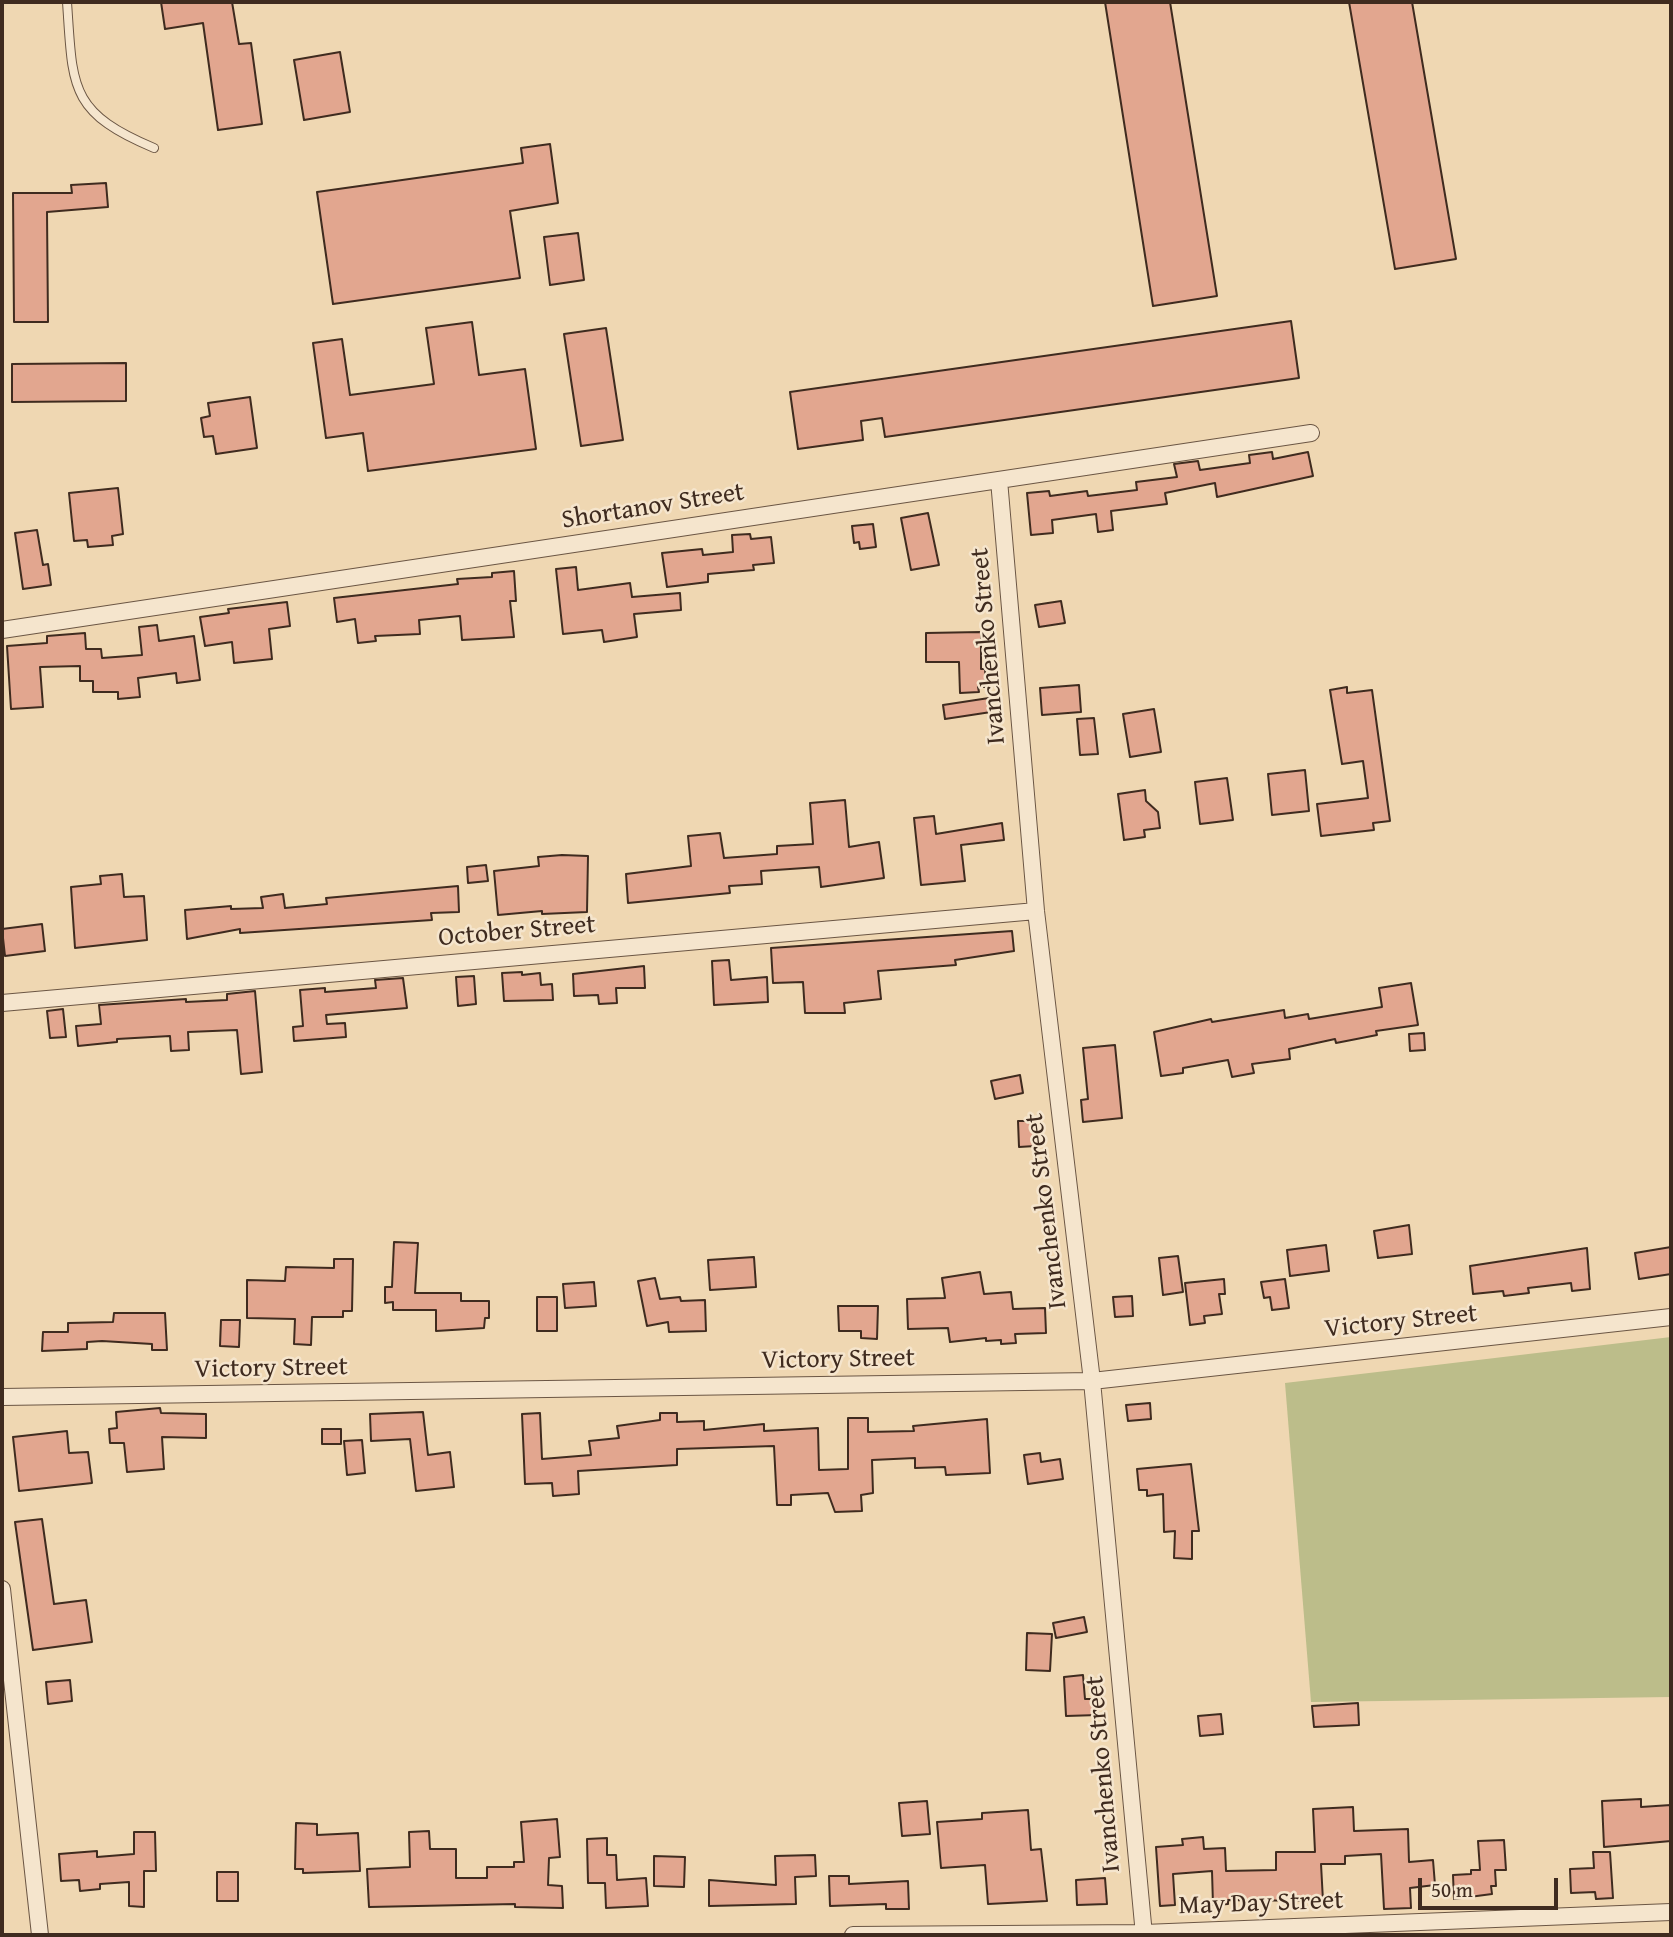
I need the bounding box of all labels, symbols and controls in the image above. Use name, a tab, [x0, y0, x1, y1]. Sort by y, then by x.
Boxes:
street label: Shortanov Street	[559, 477, 747, 537]
street label: Ivanchenko Street	[965, 546, 1013, 746]
street label: October Street	[437, 910, 597, 954]
street label: Ivanchenko Street	[1019, 1111, 1075, 1311]
street label: Victory Street	[1323, 1298, 1479, 1346]
street label: Victory Street	[761, 1343, 915, 1377]
street label: Victory Street	[194, 1352, 348, 1386]
street label: Ivanchenko Street	[1080, 1674, 1128, 1874]
scale bar	[1421, 1864, 1561, 1908]
text: 50 m	[1431, 1874, 1473, 1905]
street label: May Day Street	[1178, 1886, 1344, 1922]

